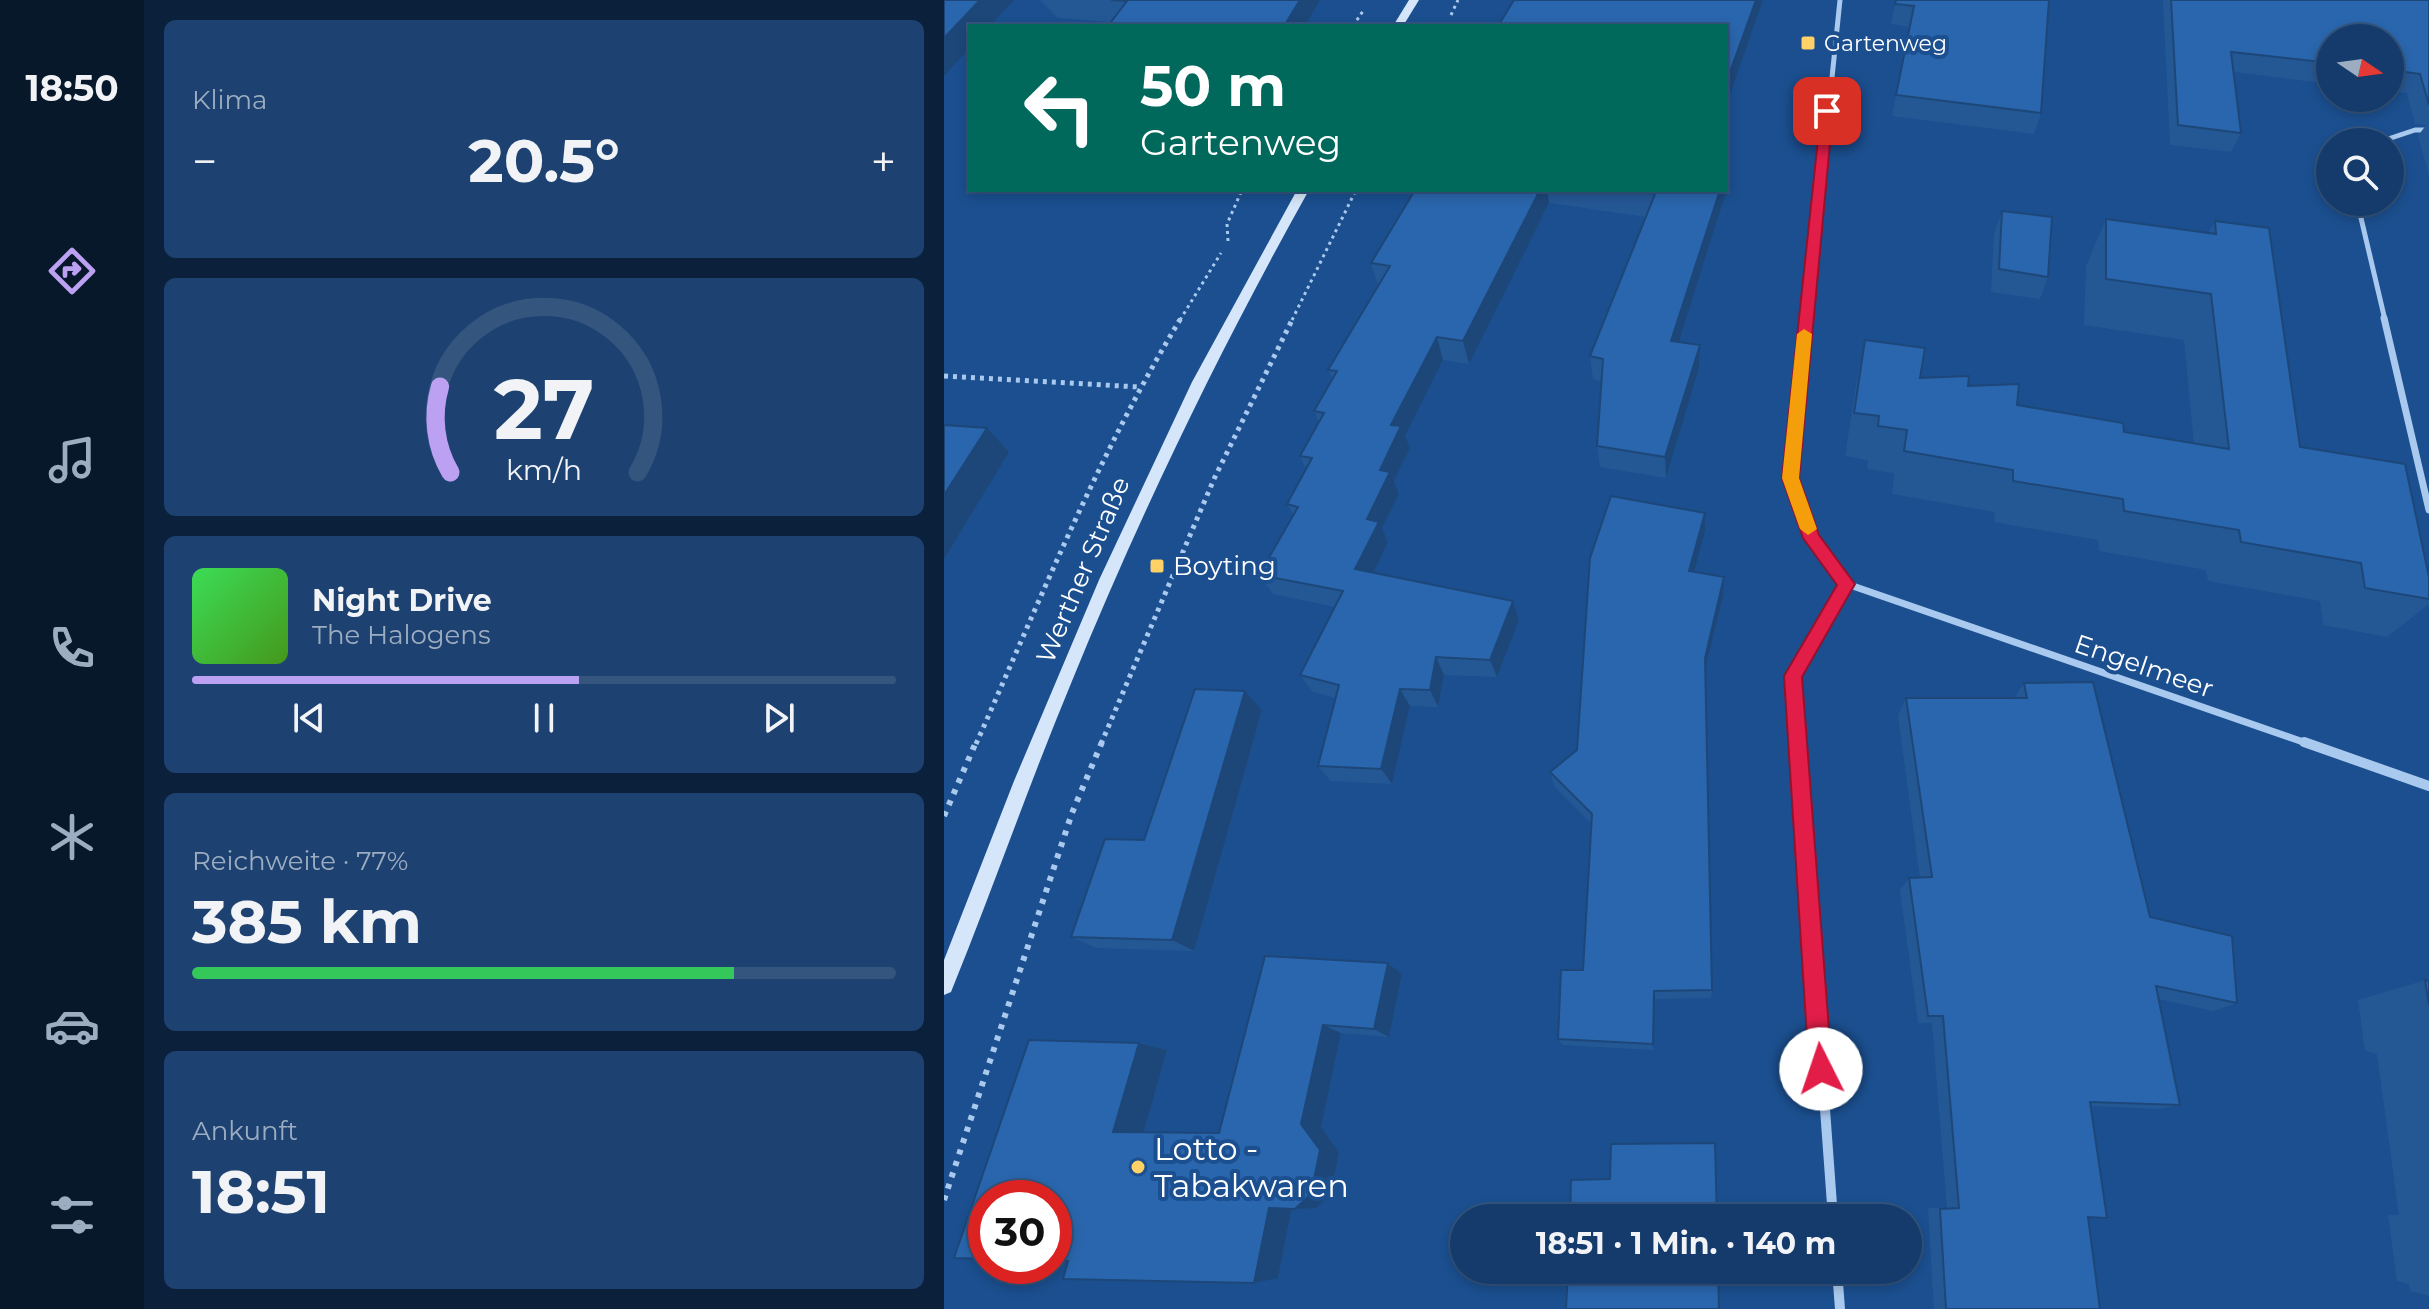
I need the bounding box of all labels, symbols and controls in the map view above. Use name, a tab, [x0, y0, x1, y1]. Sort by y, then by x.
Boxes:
north arrow	[2316, 24, 2404, 112]
map controls	[2316, 24, 2404, 216]
place label: Gartenweg	[1824, 30, 1947, 57]
marker: Gartenweg	[1799, 34, 1817, 52]
text: 50 m	[1140, 52, 1286, 120]
icon: left	[1008, 56, 1112, 160]
text: 18:50	[25, 66, 119, 110]
pin	[1793, 77, 1861, 145]
text: Klima	[192, 84, 267, 116]
icon: arrive	[1805, 89, 1849, 133]
text: Gartenweg	[1140, 120, 1341, 164]
text: 20.5°	[468, 124, 620, 197]
button: search	[2316, 128, 2404, 216]
text: −	[192, 134, 217, 188]
text: +	[871, 134, 896, 188]
icon: directions	[44, 243, 100, 299]
text: 27	[494, 357, 594, 459]
icon: music	[44, 432, 100, 488]
text: km/h	[506, 452, 582, 487]
street label: Werther Straße	[1029, 472, 1137, 668]
place label: Boyting	[1173, 550, 1276, 582]
marker: Boyting	[1148, 557, 1166, 575]
text: Night Drive	[312, 582, 492, 619]
text: The Halogens	[312, 619, 491, 651]
icon: phone	[44, 620, 100, 676]
street label: Engelmeer	[2070, 627, 2218, 705]
icon: previous	[287, 696, 331, 740]
icon: pause	[522, 696, 566, 740]
icon: next	[757, 696, 801, 740]
icon: climate	[44, 809, 100, 865]
text: Reichweite · 77%	[192, 845, 408, 877]
text: 385 km	[192, 885, 422, 958]
icon: car	[44, 998, 100, 1054]
position arrow	[1779, 1027, 1863, 1111]
text: Ankunft	[192, 1115, 298, 1147]
place label: Lotto - Tabakwaren	[1154, 1129, 1349, 1205]
text: 18:51	[192, 1155, 330, 1228]
marker: Lotto - Tabakwaren	[1129, 1158, 1147, 1176]
speed limit sign: 30	[968, 1180, 1072, 1284]
icon: filters	[44, 1187, 100, 1243]
text: 18:51 · 1 Min. · 140 m	[1536, 1225, 1836, 1262]

